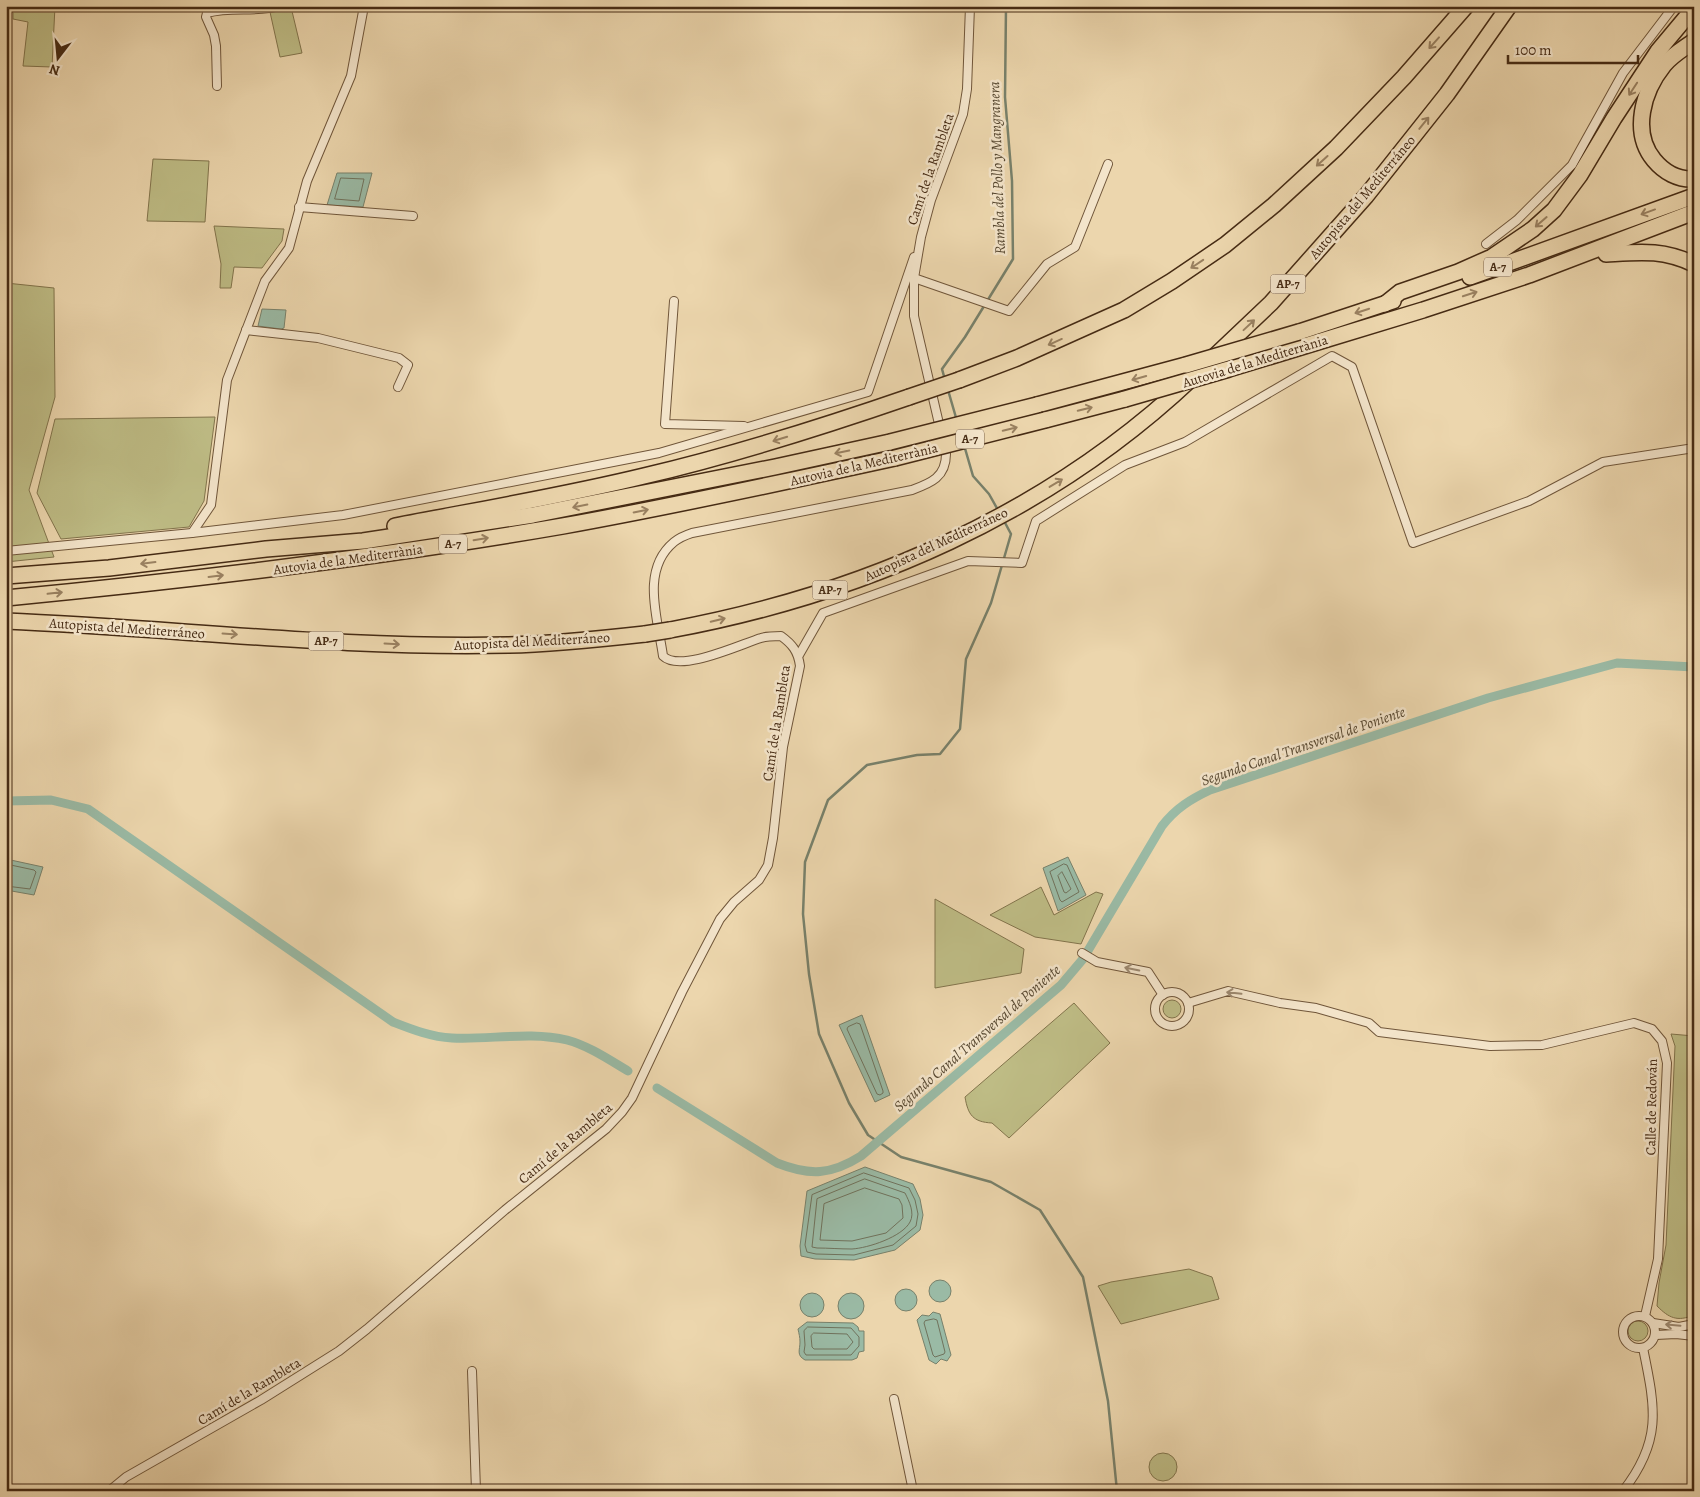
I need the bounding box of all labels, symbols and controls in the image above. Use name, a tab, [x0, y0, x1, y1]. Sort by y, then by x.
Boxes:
north arrow	[32, 32, 82, 82]
scale bar	[1508, 32, 1638, 64]
one-way arrow	[1428, 37, 1440, 50]
text: 100 m	[1515, 40, 1552, 60]
text: N	[47, 59, 62, 81]
water label: Rambla del Pollo y Mangranera	[984, 81, 1010, 255]
one-way arrow	[1628, 82, 1638, 96]
street label: Camí de la Rambleta	[902, 110, 959, 228]
one-way arrow	[1418, 117, 1429, 130]
street label: Autopista del Mediterráneo	[1304, 131, 1420, 264]
one-way arrow	[1316, 155, 1329, 167]
one-way arrow	[1641, 208, 1656, 217]
one-way arrow	[1534, 216, 1547, 228]
road number: A-7	[1484, 258, 1512, 276]
one-way arrow	[1190, 259, 1204, 269]
road number: AP-7	[1270, 274, 1306, 294]
one-way arrow	[1461, 289, 1477, 299]
one-way arrow	[1355, 307, 1371, 317]
one-way arrow	[1242, 319, 1255, 331]
street label: Autovia de la Mediterrània	[1179, 330, 1331, 393]
one-way arrow	[1048, 337, 1063, 347]
one-way arrow	[1131, 374, 1147, 383]
one-way arrow	[1076, 404, 1092, 413]
one-way arrow	[1002, 424, 1018, 433]
road number: A-7	[956, 429, 984, 448]
one-way arrow	[772, 435, 788, 445]
street label: Autovia de la Mediterrània	[787, 438, 940, 491]
one-way arrow	[835, 448, 851, 457]
one-way arrow	[1048, 477, 1062, 487]
one-way arrow	[573, 502, 589, 511]
street label: Autopista del Mediterráneo	[861, 503, 1011, 586]
one-way arrow	[633, 506, 649, 515]
road number: A-7	[439, 534, 467, 554]
one-way arrow	[473, 534, 489, 544]
street label: Autovia de la Mediterrània	[271, 540, 425, 580]
one-way arrow	[140, 558, 156, 568]
one-way arrow	[208, 571, 224, 581]
road number: AP-7	[812, 580, 848, 600]
one-way arrow	[46, 588, 62, 598]
street label: Autopista del Mediterráneo	[47, 614, 206, 643]
one-way arrow	[710, 615, 726, 624]
street label: Autopista del Mediterráneo	[453, 628, 611, 655]
one-way arrow	[221, 630, 237, 639]
road number: AP-7	[308, 631, 344, 650]
one-way arrow	[384, 639, 400, 649]
street label: Camí de la Rambleta	[758, 663, 795, 783]
water label: Segundo Canal Transversal de Poniente	[1198, 701, 1408, 790]
water label: Segundo Canal Transversal de Poniente	[889, 960, 1065, 1116]
one-way arrow	[1124, 963, 1140, 973]
one-way arrow	[1226, 988, 1242, 998]
street label: Calle de Redován	[1641, 1058, 1662, 1155]
street label: Camí de la Rambleta	[514, 1098, 617, 1188]
one-way arrow	[1666, 1320, 1682, 1330]
street label: Camí de la Rambleta	[194, 1353, 305, 1430]

